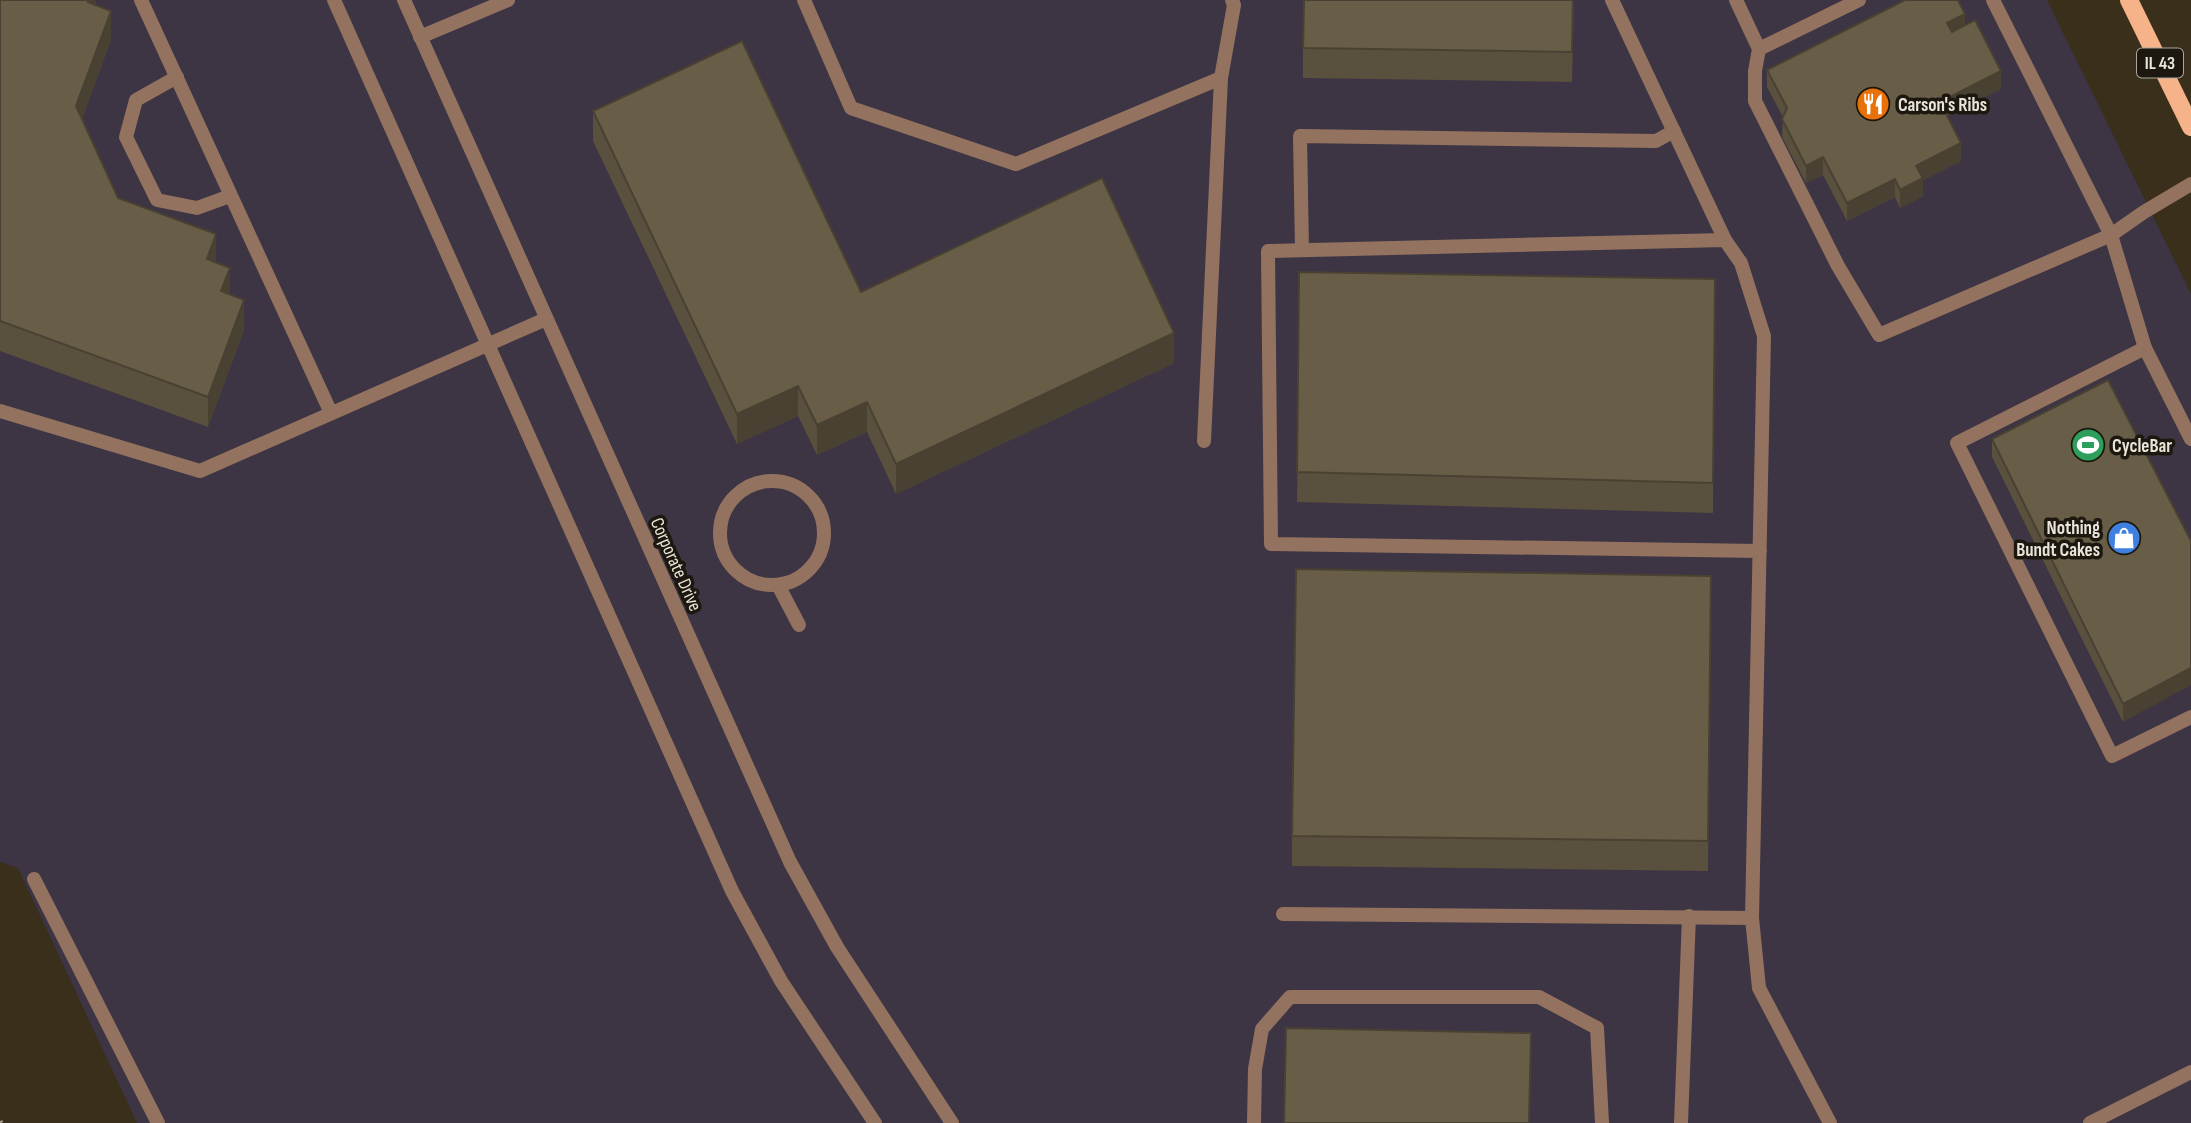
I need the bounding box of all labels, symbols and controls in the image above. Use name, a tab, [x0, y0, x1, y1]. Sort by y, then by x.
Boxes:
road number: IL 43	[2137, 48, 2183, 78]
restaurant icon: Carson's Ribs	[1854, 85, 1892, 123]
place label: Carson's Ribs	[1898, 94, 1987, 117]
sports icon: CycleBar	[2069, 426, 2107, 464]
place label: CycleBar	[2112, 435, 2172, 458]
street label: Corporate Drive	[645, 514, 706, 615]
place label: Nothing Bundt Cakes	[2016, 517, 2100, 562]
shop icon: Nothing Bundt Cakes	[2105, 519, 2143, 557]

